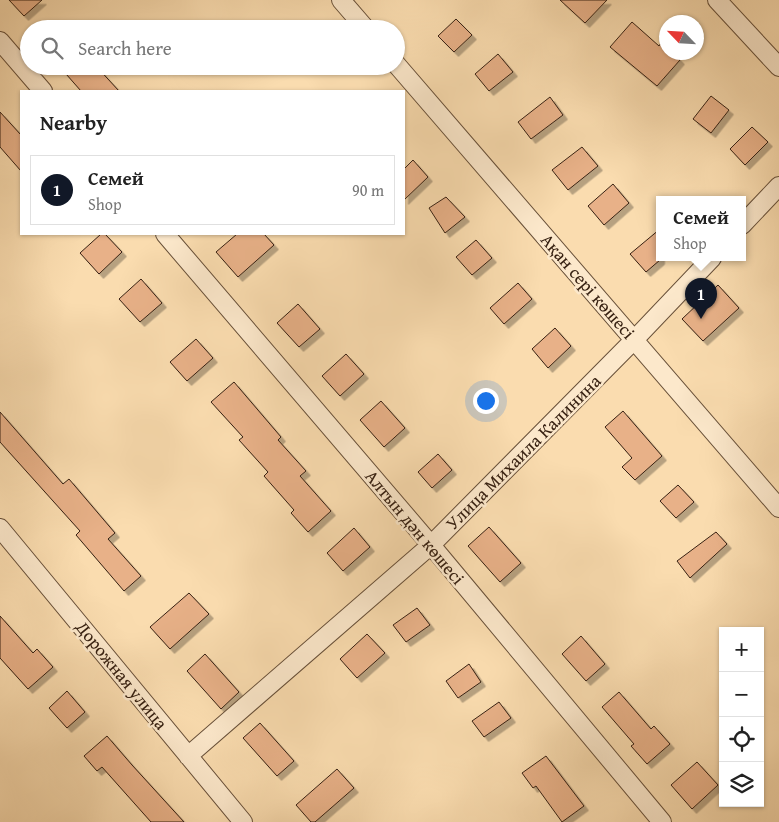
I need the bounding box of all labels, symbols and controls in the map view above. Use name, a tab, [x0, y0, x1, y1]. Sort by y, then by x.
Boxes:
north arrow	[659, 15, 704, 60]
search box	[20, 20, 405, 75]
icon: search	[38, 34, 66, 62]
text: Search here	[78, 34, 172, 62]
text: Nearby	[40, 107, 107, 138]
text: Семей	[88, 164, 144, 192]
text: 1	[53, 178, 61, 202]
text: 90 m	[352, 178, 384, 202]
text: Shop	[88, 192, 122, 216]
popup	[656, 196, 746, 261]
text: Семей	[673, 203, 729, 231]
street label: Ақан сері көшесі	[534, 227, 642, 345]
text: Shop	[673, 231, 707, 255]
pin: 1	[685, 278, 717, 319]
street label: Улица Михаила Калинина	[439, 368, 607, 536]
your location	[473, 388, 499, 414]
street label: Алтын дән көшесі	[359, 464, 471, 590]
street label: Дорожная улица	[69, 614, 175, 736]
map controls	[719, 627, 764, 807]
button: +	[719, 627, 764, 672]
button: −	[719, 672, 764, 717]
button: locate	[719, 717, 764, 762]
button: layers	[719, 762, 764, 807]

